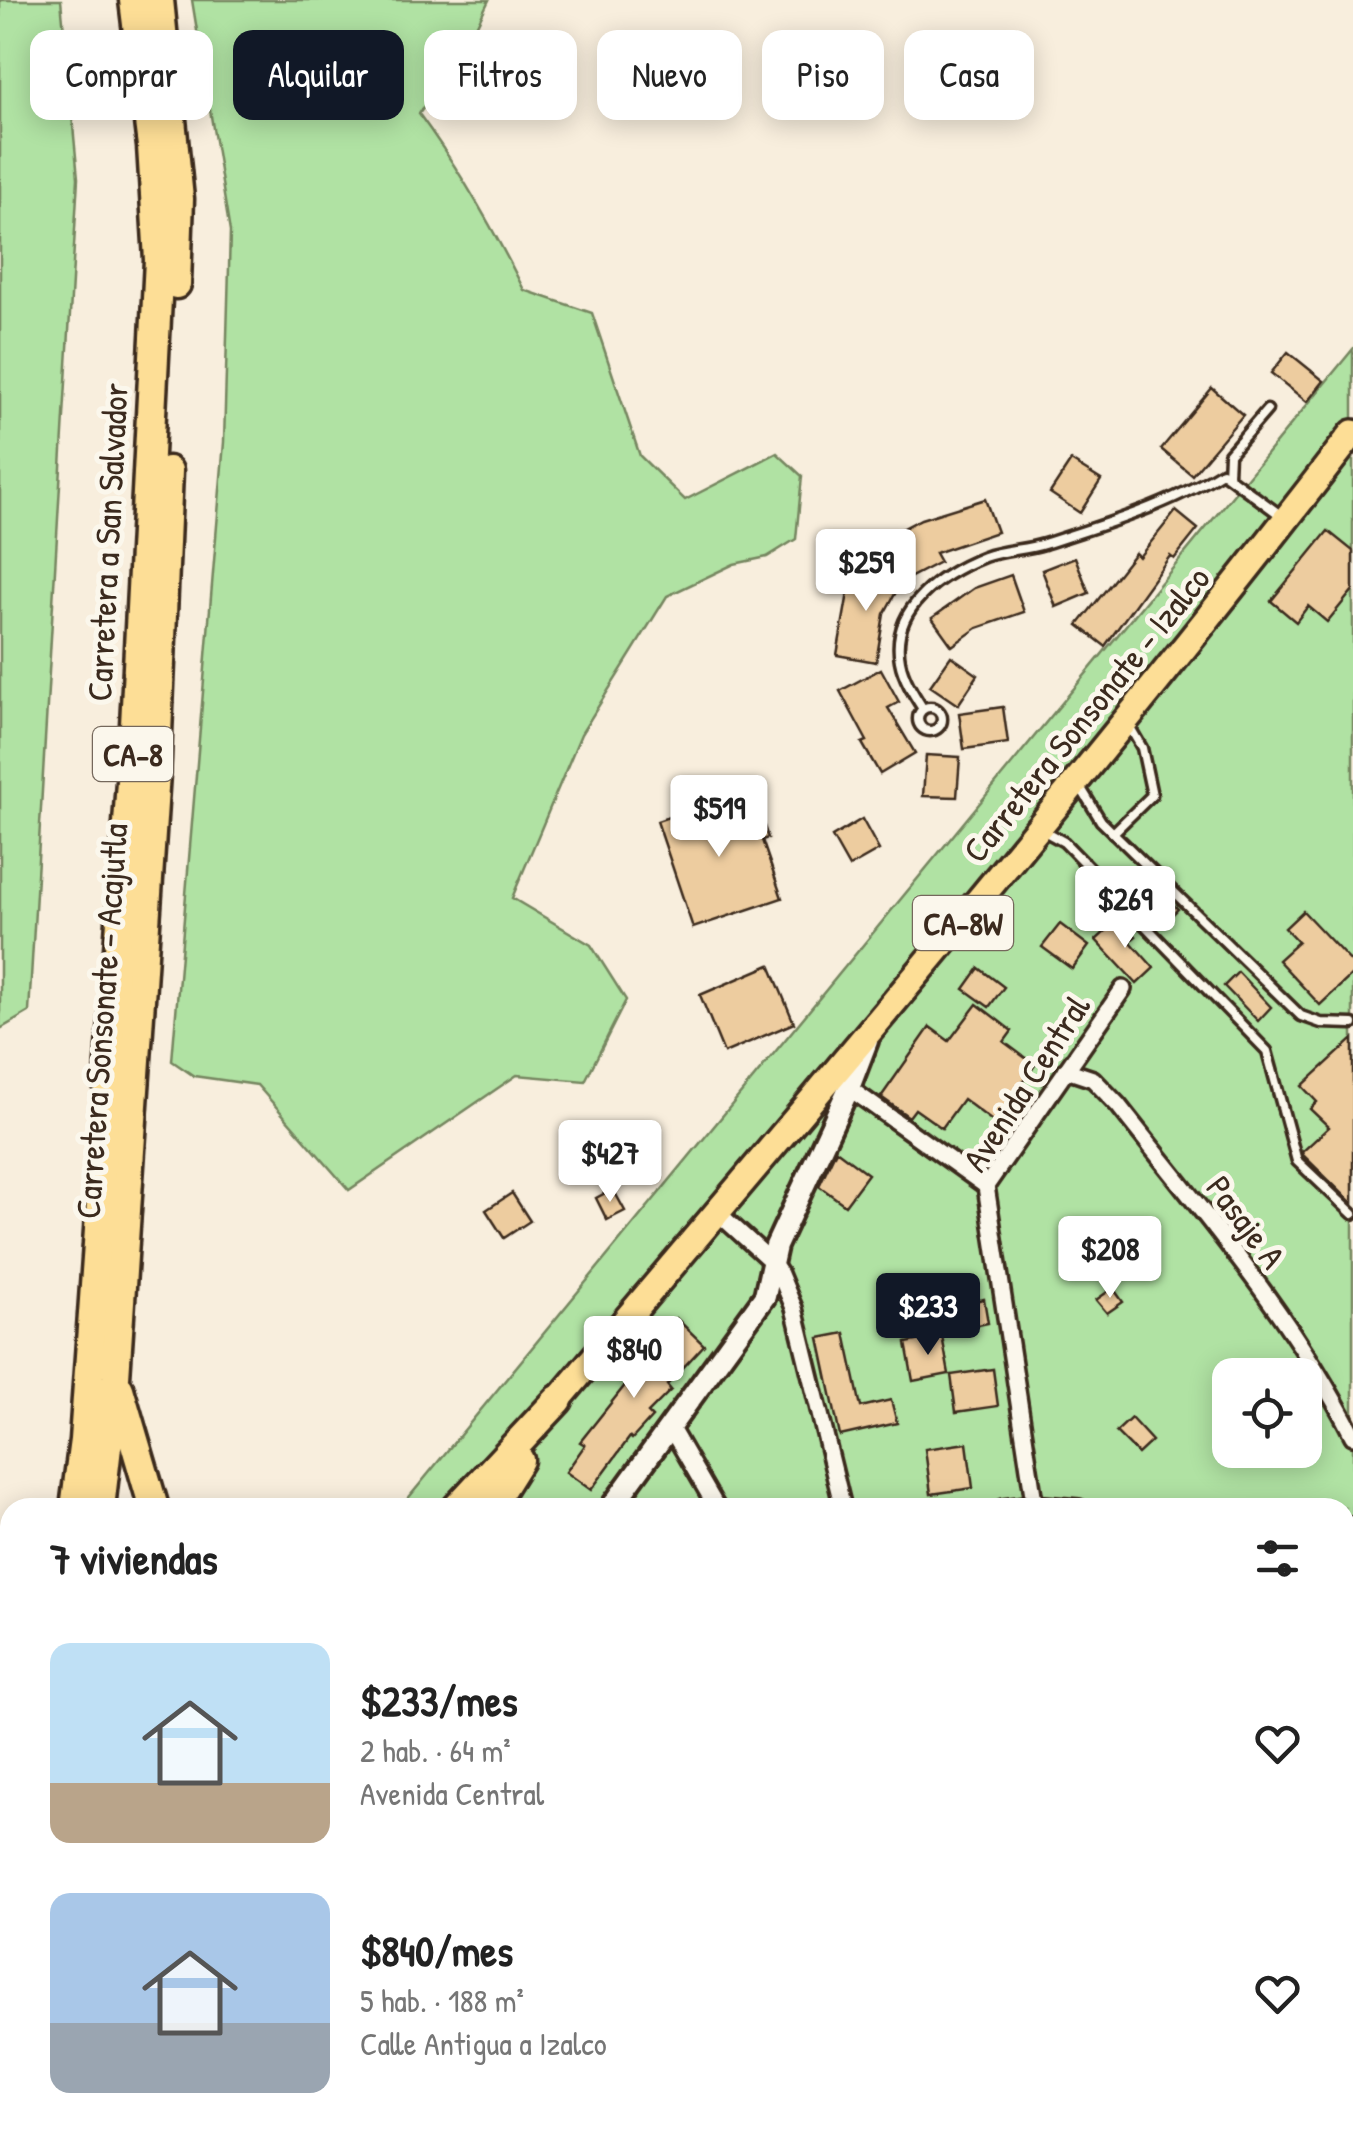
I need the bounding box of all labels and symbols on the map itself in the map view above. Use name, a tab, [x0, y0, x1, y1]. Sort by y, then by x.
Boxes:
street label: Carretera a San Salvador	[75, 382, 139, 702]
pin: $259	[807, 529, 925, 614]
street label: Carretera Sonsonate - Izalco	[952, 556, 1220, 872]
road number: CA-8	[93, 727, 173, 781]
pin: $519	[660, 775, 778, 860]
street label: Carretera Sonsonate - Acajutla	[64, 822, 138, 1220]
pin: $269	[1066, 866, 1184, 951]
road number: CA-8W	[913, 896, 1013, 950]
street label: Avenida Central	[951, 985, 1101, 1180]
pin: $427	[551, 1120, 669, 1205]
street label: Pasaje A	[1196, 1166, 1296, 1278]
pin: $208	[1051, 1216, 1169, 1301]
pin: $233	[869, 1273, 987, 1358]
pin: $840	[575, 1316, 693, 1401]

